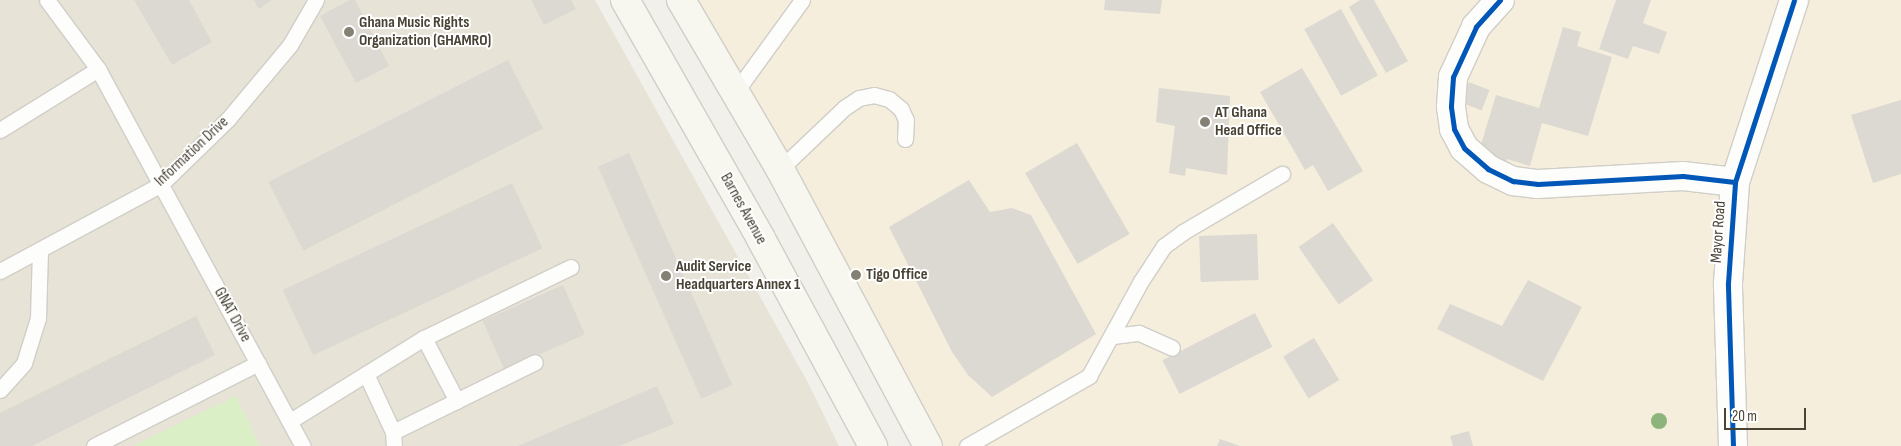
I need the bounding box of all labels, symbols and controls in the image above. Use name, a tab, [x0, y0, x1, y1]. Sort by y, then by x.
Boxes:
place label: Ghana Music Rights Organization (GHAMRO)	[359, 13, 491, 51]
marker: Ghana Music Rights Organization (GHAMRO)	[343, 26, 355, 38]
place label: AT Ghana Head Office	[1215, 103, 1282, 141]
street label: Information Drive	[151, 113, 233, 191]
marker: AT Ghana Head Office	[1199, 116, 1211, 128]
street label: Barnes Avenue	[716, 170, 770, 248]
street label: Mayor Road	[1707, 200, 1731, 264]
place label: Audit Service Headquarters Annex 1	[676, 257, 800, 295]
place label: Tigo Office	[866, 265, 928, 285]
marker: Tigo Office	[850, 269, 862, 281]
marker: Audit Service Headquarters Annex 1	[660, 270, 672, 282]
street label: GNAT Drive	[209, 284, 255, 346]
scale bar	[1726, 398, 1808, 430]
text: 20 m	[1732, 407, 1757, 426]

